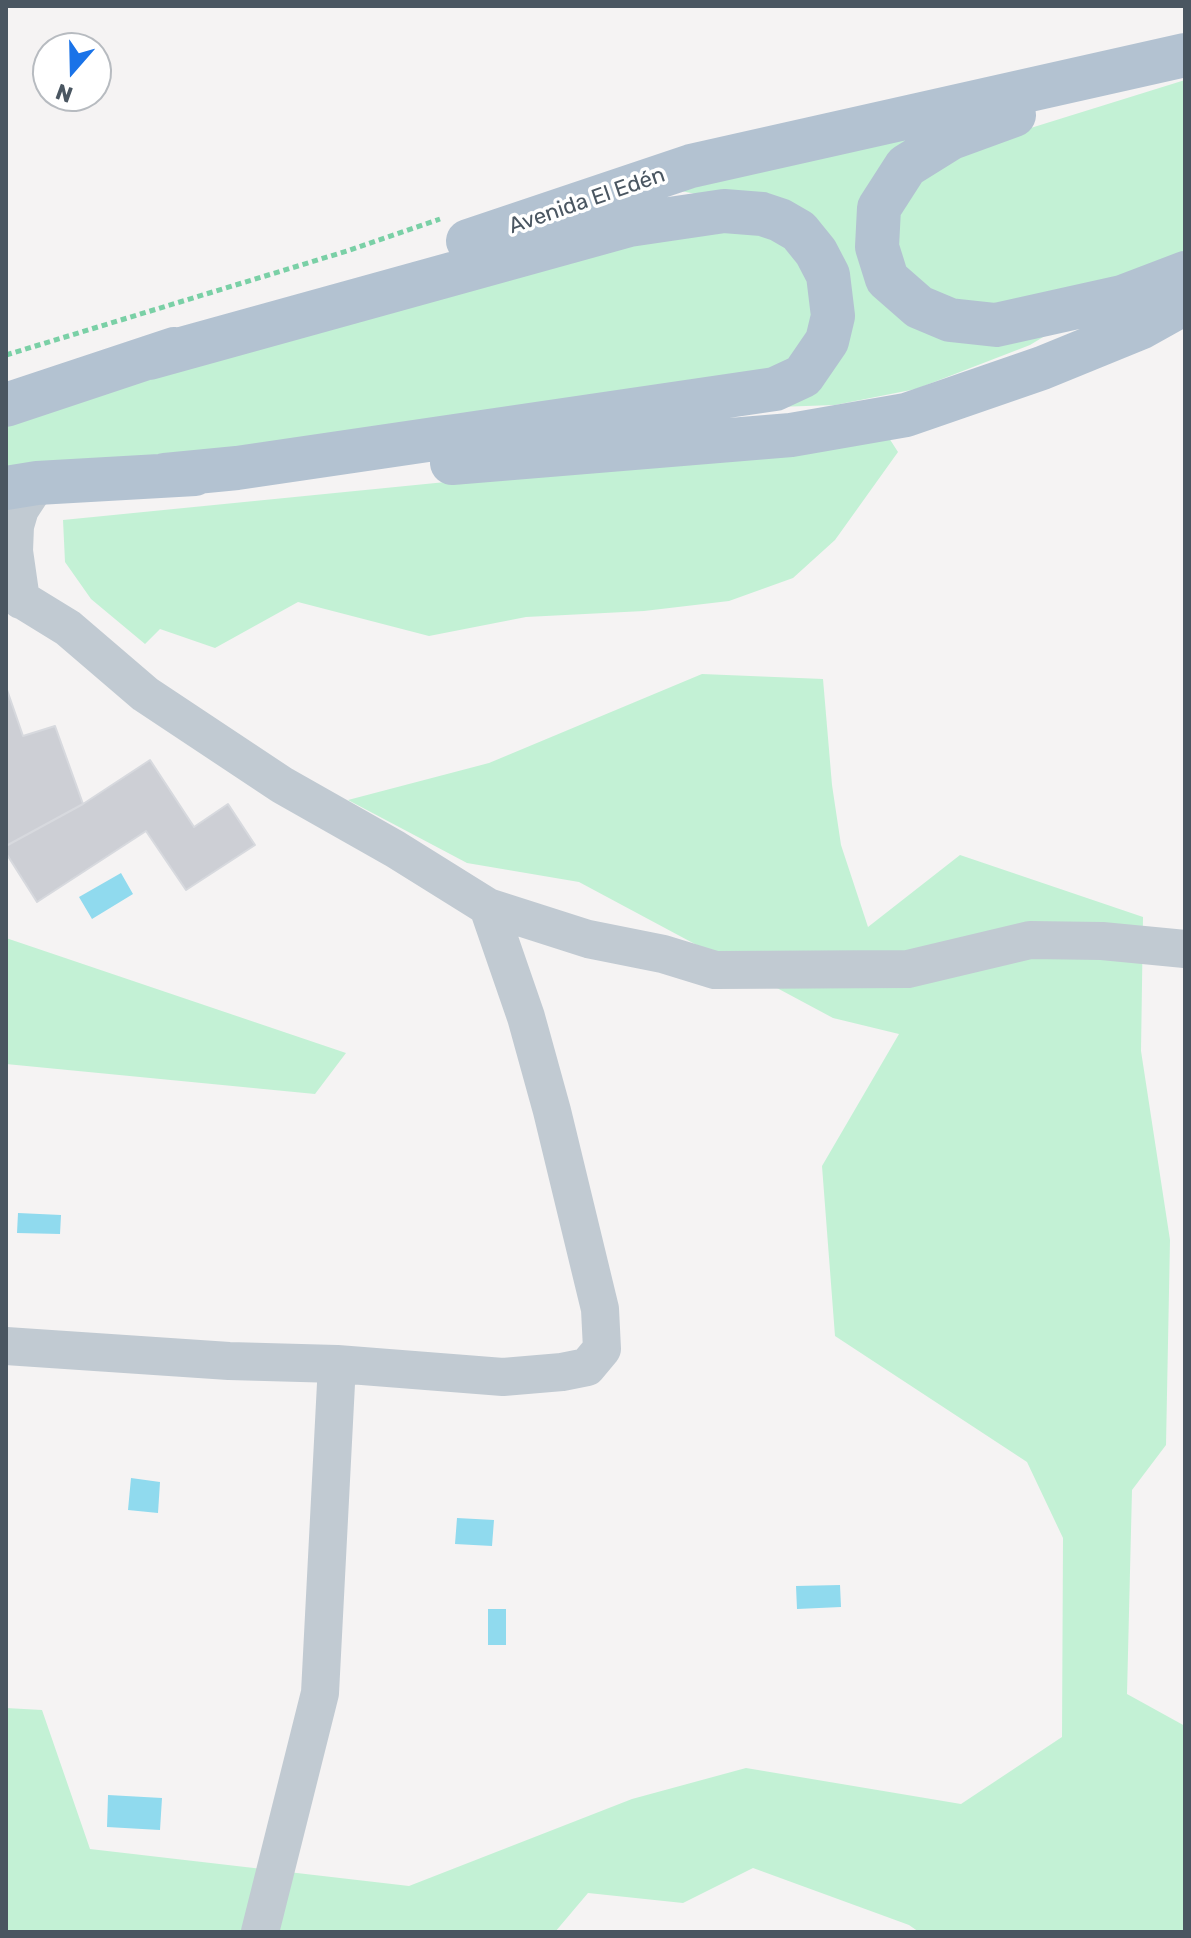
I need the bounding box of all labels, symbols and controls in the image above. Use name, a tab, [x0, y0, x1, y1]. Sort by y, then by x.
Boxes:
north arrow	[32, 32, 112, 112]
text: N	[52, 78, 76, 109]
street label: Avenida El Edén	[505, 162, 669, 240]

